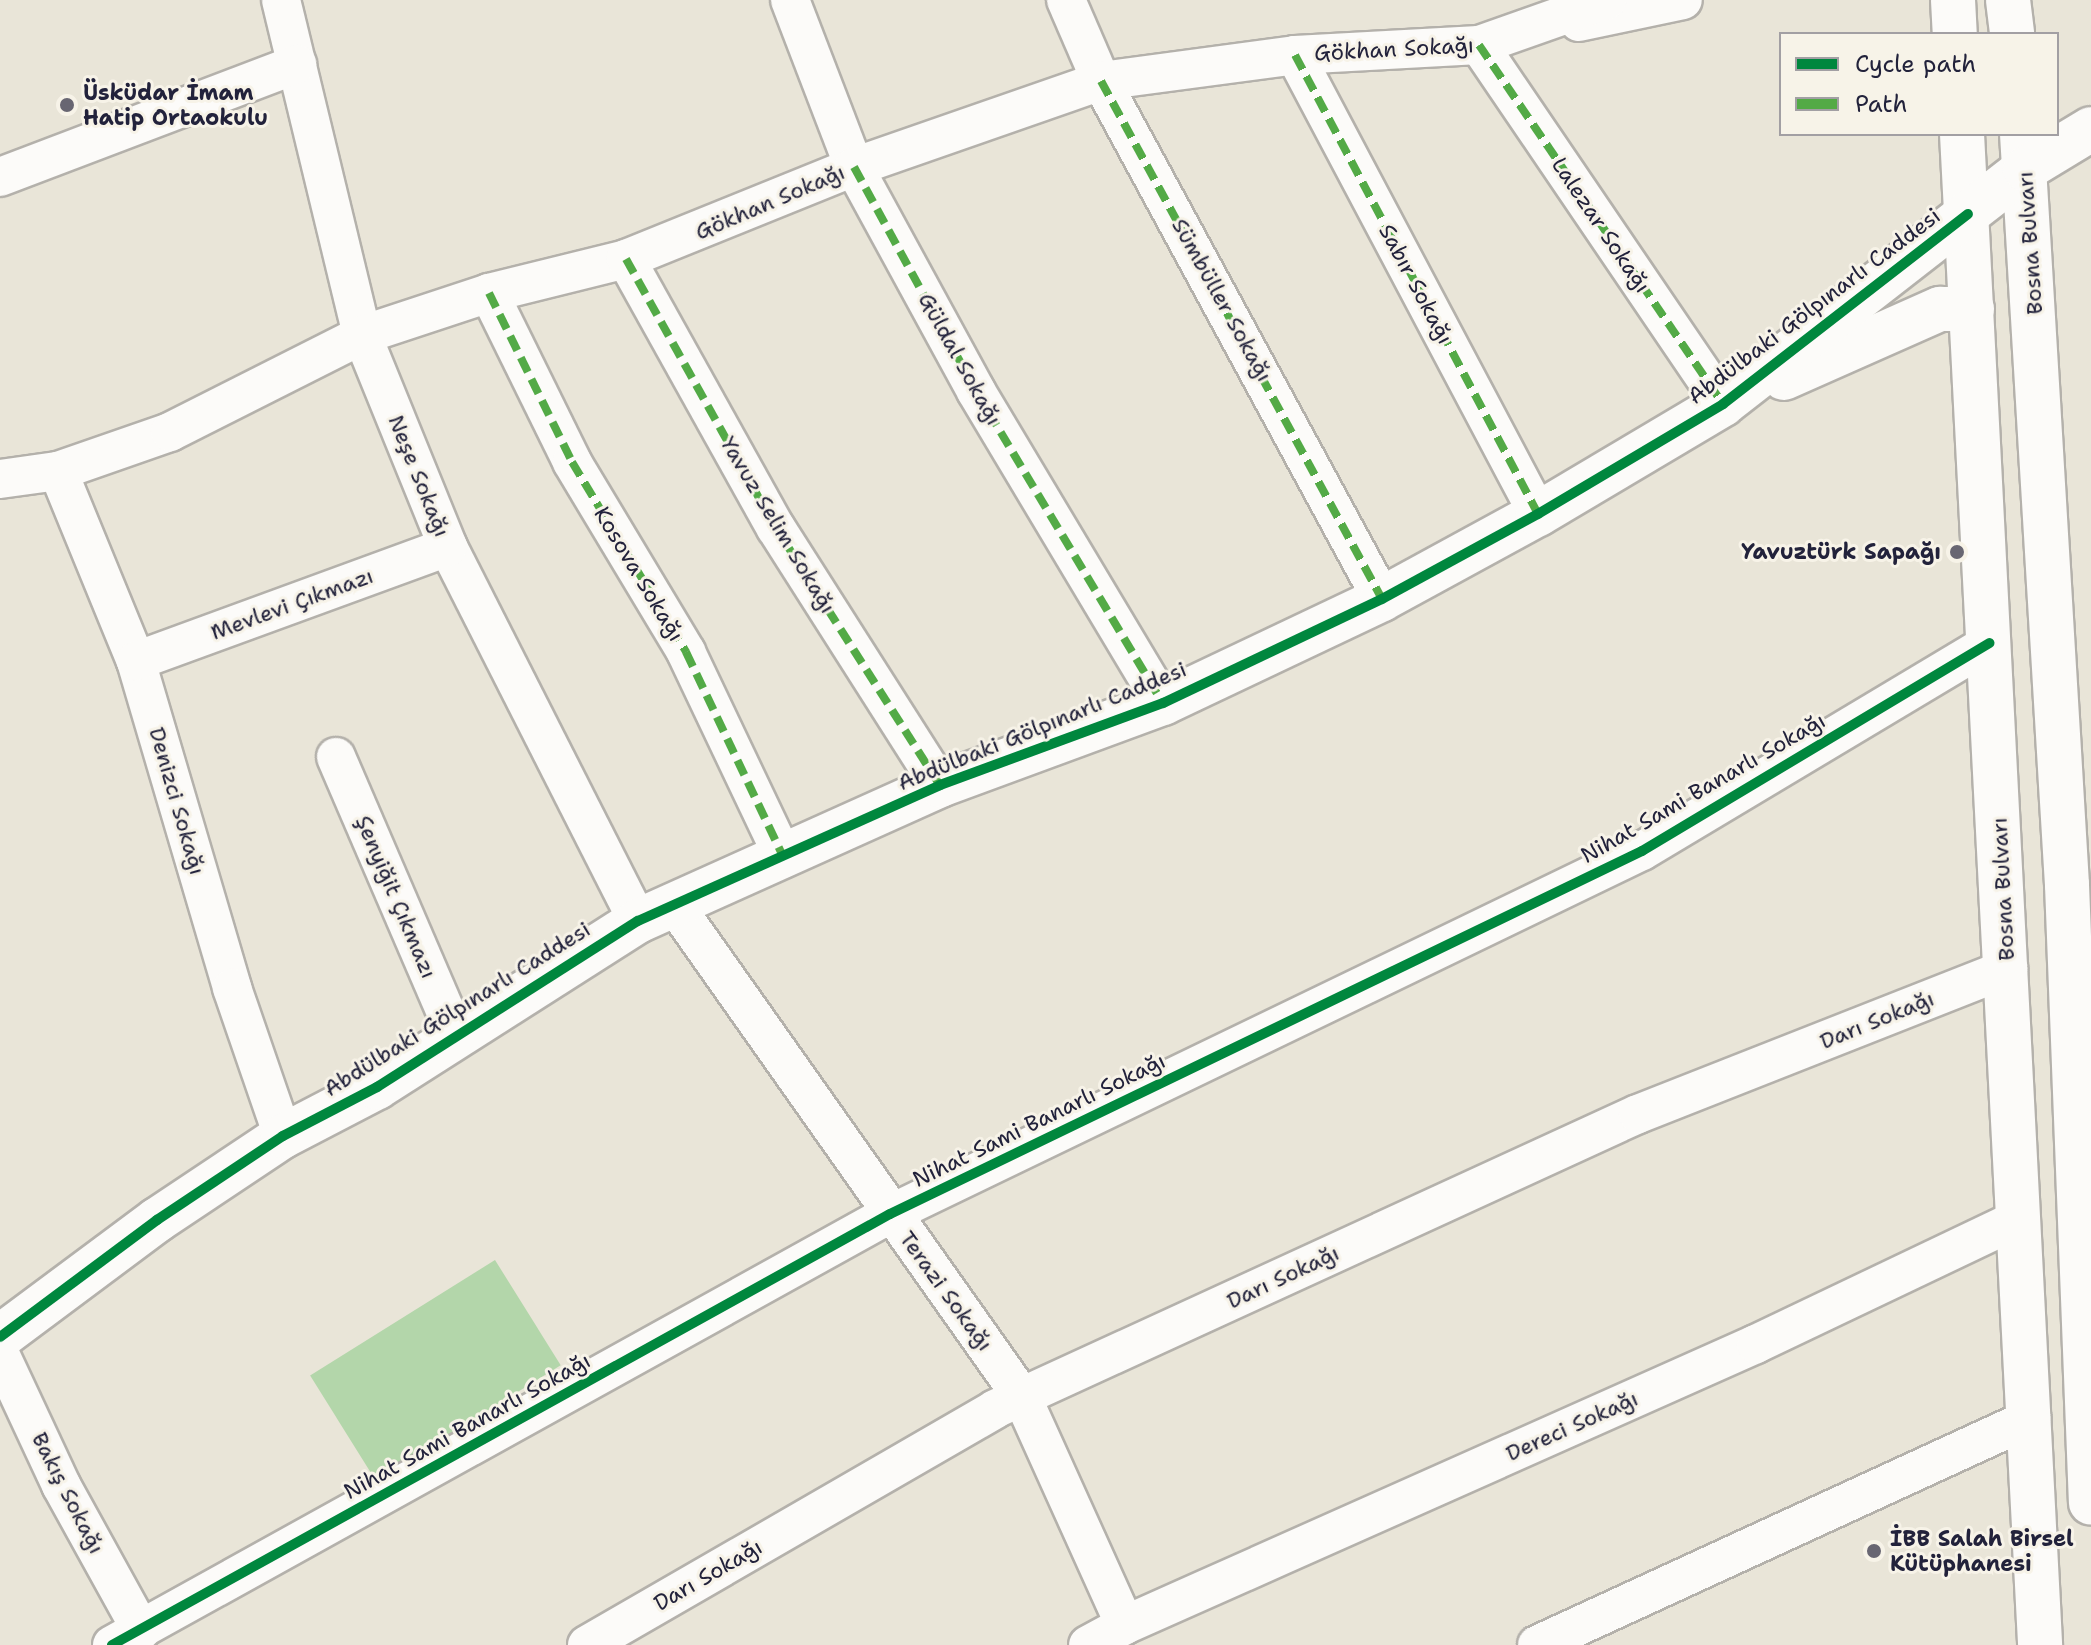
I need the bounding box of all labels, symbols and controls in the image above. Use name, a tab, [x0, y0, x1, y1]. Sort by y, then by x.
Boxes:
street label: Gökhan Sokağı	[1313, 32, 1475, 66]
legend	[1779, 32, 2059, 136]
text: Cycle path	[1855, 48, 1976, 80]
place label: Üsküdar İmam Hatip Ortaokulu	[83, 79, 268, 130]
text: Path	[1855, 88, 1907, 120]
marker: Üsküdar İmam Hatip Ortaokulu	[58, 96, 76, 114]
street label: Lalezar Sokağı	[1546, 152, 1656, 298]
street label: Gökhan Sokağı	[691, 159, 849, 245]
street label: Bosna Bulvarı	[2012, 170, 2048, 316]
street label: Abdülbaki Gölpınarlı Caddesi	[1683, 202, 1945, 410]
street label: Sümbüller Sokağı	[1166, 214, 1278, 386]
street label: Sabır Sokağı	[1373, 220, 1459, 348]
street label: Güldal Sokağı	[913, 288, 1007, 430]
street label: Neşe Sokağı	[383, 411, 455, 541]
street label: Yavuz Selim Sokağı	[715, 432, 841, 618]
street label: Kosova Sokağı	[588, 502, 690, 646]
place label: Yavuztürk Sapağı	[1741, 539, 1941, 565]
marker: Yavuztürk Sapağı	[1948, 543, 1966, 561]
street label: Mevlevi Çıkmazı	[207, 562, 377, 646]
street label: Abdülbaki Gölpınarlı Caddesi	[894, 656, 1190, 796]
street label: Nihat Sami Banarlı Sokağı	[1576, 707, 1830, 869]
street label: Denizci Sokağı	[143, 724, 211, 878]
street label: Şenyiğit Çıkmazı	[350, 812, 442, 982]
street label: Bosna Bulvarı	[1986, 817, 2020, 961]
street label: Abdülbaki Gölpınarlı Caddesi	[319, 916, 595, 1102]
street label: Darı Sokağı	[1816, 985, 1938, 1055]
street label: Nihat Sami Banarlı Sokağı	[908, 1047, 1170, 1193]
street label: Terazi Sokağı	[894, 1226, 998, 1356]
street label: Darı Sokağı	[1223, 1240, 1343, 1314]
street label: Nihat Sami Banarlı Sokağı	[339, 1347, 595, 1505]
street label: Dereci Sokağı	[1502, 1385, 1642, 1467]
street label: Bakış Sokağı	[26, 1428, 110, 1558]
place label: İBB Salah Birsel Kütüphanesi	[1890, 1525, 2074, 1576]
street label: Darı Sokağı	[649, 1533, 767, 1617]
marker: İBB Salah Birsel Kütüphanesi	[1865, 1542, 1883, 1560]

